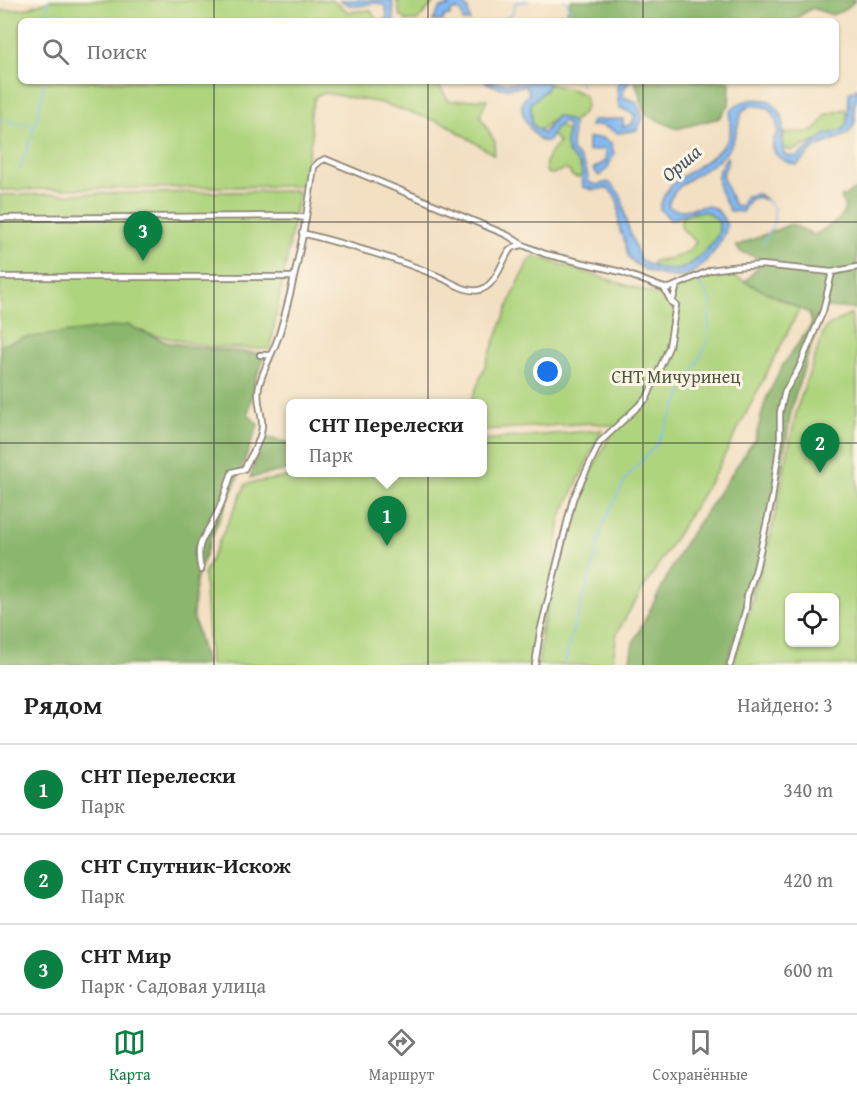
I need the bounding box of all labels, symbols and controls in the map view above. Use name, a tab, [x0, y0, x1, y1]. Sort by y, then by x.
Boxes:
search box	[18, 18, 839, 84]
icon: search	[39, 35, 72, 68]
text: Поиск	[87, 35, 147, 67]
water label: Орша	[654, 137, 708, 188]
pin: 3	[124, 212, 162, 261]
your location	[533, 357, 562, 386]
park label: СНТ Мичуринец	[612, 363, 740, 390]
popup	[286, 399, 487, 477]
text: СНТ Перелески	[309, 408, 464, 440]
pin: 2	[800, 424, 840, 473]
text: Парк	[309, 440, 353, 469]
pin: 1	[368, 496, 406, 546]
map controls	[785, 593, 839, 647]
button: locate	[785, 593, 839, 647]
text: Рядом	[24, 685, 102, 724]
text: Найдено: 3	[737, 690, 833, 719]
text: СНТ Перелески	[81, 759, 236, 791]
text: 1	[38, 775, 49, 804]
text: 340 m	[783, 775, 833, 804]
text: Парк	[81, 791, 125, 820]
text: СНТ Спутник-Искож	[81, 849, 291, 881]
text: 2	[38, 865, 49, 894]
text: 420 m	[783, 865, 833, 894]
text: Парк	[81, 881, 125, 910]
text: СНТ Мир	[81, 939, 171, 971]
text: 3	[38, 955, 49, 984]
text: 600 m	[783, 955, 833, 984]
text: Парк · Садовая улица	[81, 971, 266, 1000]
tab: Карта	[109, 1026, 151, 1086]
tab: Маршрут	[369, 1026, 434, 1086]
tab: Сохранённые	[653, 1026, 748, 1086]

